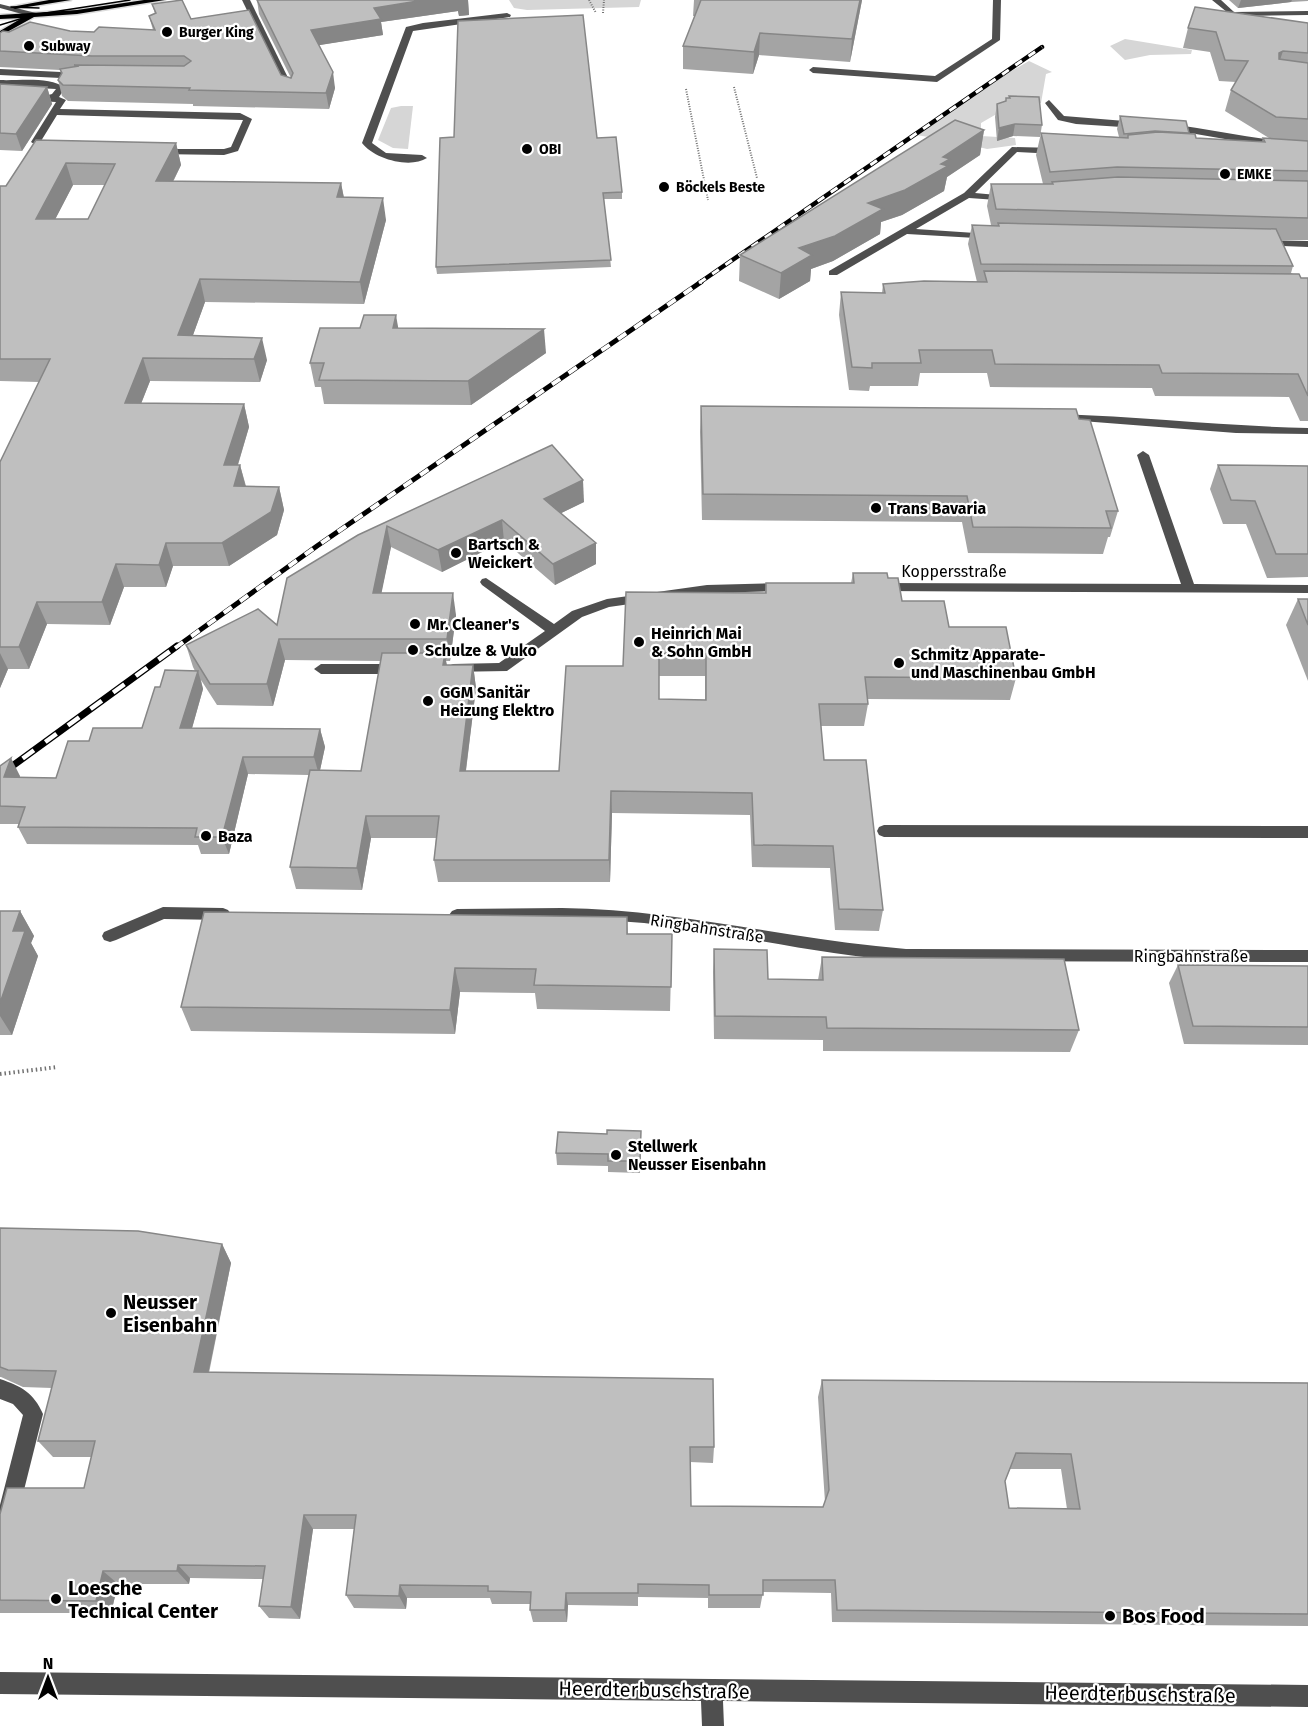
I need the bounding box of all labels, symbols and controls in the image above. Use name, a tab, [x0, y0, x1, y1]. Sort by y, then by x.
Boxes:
place label: Burger King	[179, 24, 254, 41]
marker: Burger King	[160, 25, 174, 39]
place label: Subway	[41, 38, 91, 55]
marker: Subway	[22, 39, 36, 53]
place label: OBI	[539, 141, 561, 158]
marker: OBI	[520, 142, 534, 156]
place label: EMKE	[1237, 166, 1272, 183]
marker: EMKE	[1218, 167, 1232, 181]
place label: Böckels Beste	[676, 179, 765, 196]
marker: Böckels Beste	[657, 180, 671, 194]
place label: Trans Bavaria	[888, 499, 986, 518]
marker: Trans Bavaria	[869, 501, 883, 515]
place label: Bartsch & Weickert	[468, 535, 540, 572]
marker: Bartsch & Weickert	[449, 546, 463, 560]
street label: Koppersstraße	[901, 562, 1007, 581]
place label: Mr. Cleaner's	[427, 615, 520, 634]
marker: Mr. Cleaner's	[408, 617, 422, 631]
place label: Heinrich Mai & Sohn GmbH	[651, 624, 752, 661]
marker: Heinrich Mai & Sohn GmbH	[632, 635, 646, 649]
place label: Schulze & Vuko	[425, 641, 537, 660]
marker: Schulze & Vuko	[406, 643, 420, 657]
place label: Schmitz Apparate- und Maschinenbau GmbH	[911, 645, 1096, 682]
marker: Schmitz Apparate- und Maschinenbau GmbH	[892, 656, 906, 670]
place label: GGM Sanitär Heizung Elektro	[440, 683, 554, 720]
marker: GGM Sanitär Heizung Elektro	[421, 694, 435, 708]
place label: Baza	[218, 827, 253, 846]
marker: Baza	[199, 829, 213, 843]
street label: Ringbahnstraße	[649, 910, 765, 947]
street label: Ringbahnstraße	[1134, 947, 1248, 966]
place label: Stellwerk Neusser Eisenbahn	[628, 1137, 766, 1174]
marker: Stellwerk Neusser Eisenbahn	[609, 1148, 623, 1162]
place label: Neusser Eisenbahn	[123, 1290, 217, 1337]
marker: Neusser Eisenbahn	[104, 1306, 118, 1320]
place label: Loesche Technical Center	[68, 1576, 219, 1623]
marker: Loesche Technical Center	[49, 1592, 63, 1606]
place label: Bos Food	[1122, 1604, 1205, 1628]
marker: Bos Food	[1103, 1609, 1117, 1623]
north arrow	[18, 1648, 78, 1708]
text: N	[43, 1654, 53, 1673]
street label: Heerdterbuschstraße	[558, 1676, 750, 1704]
street label: Heerdterbuschstraße	[1044, 1680, 1236, 1708]

